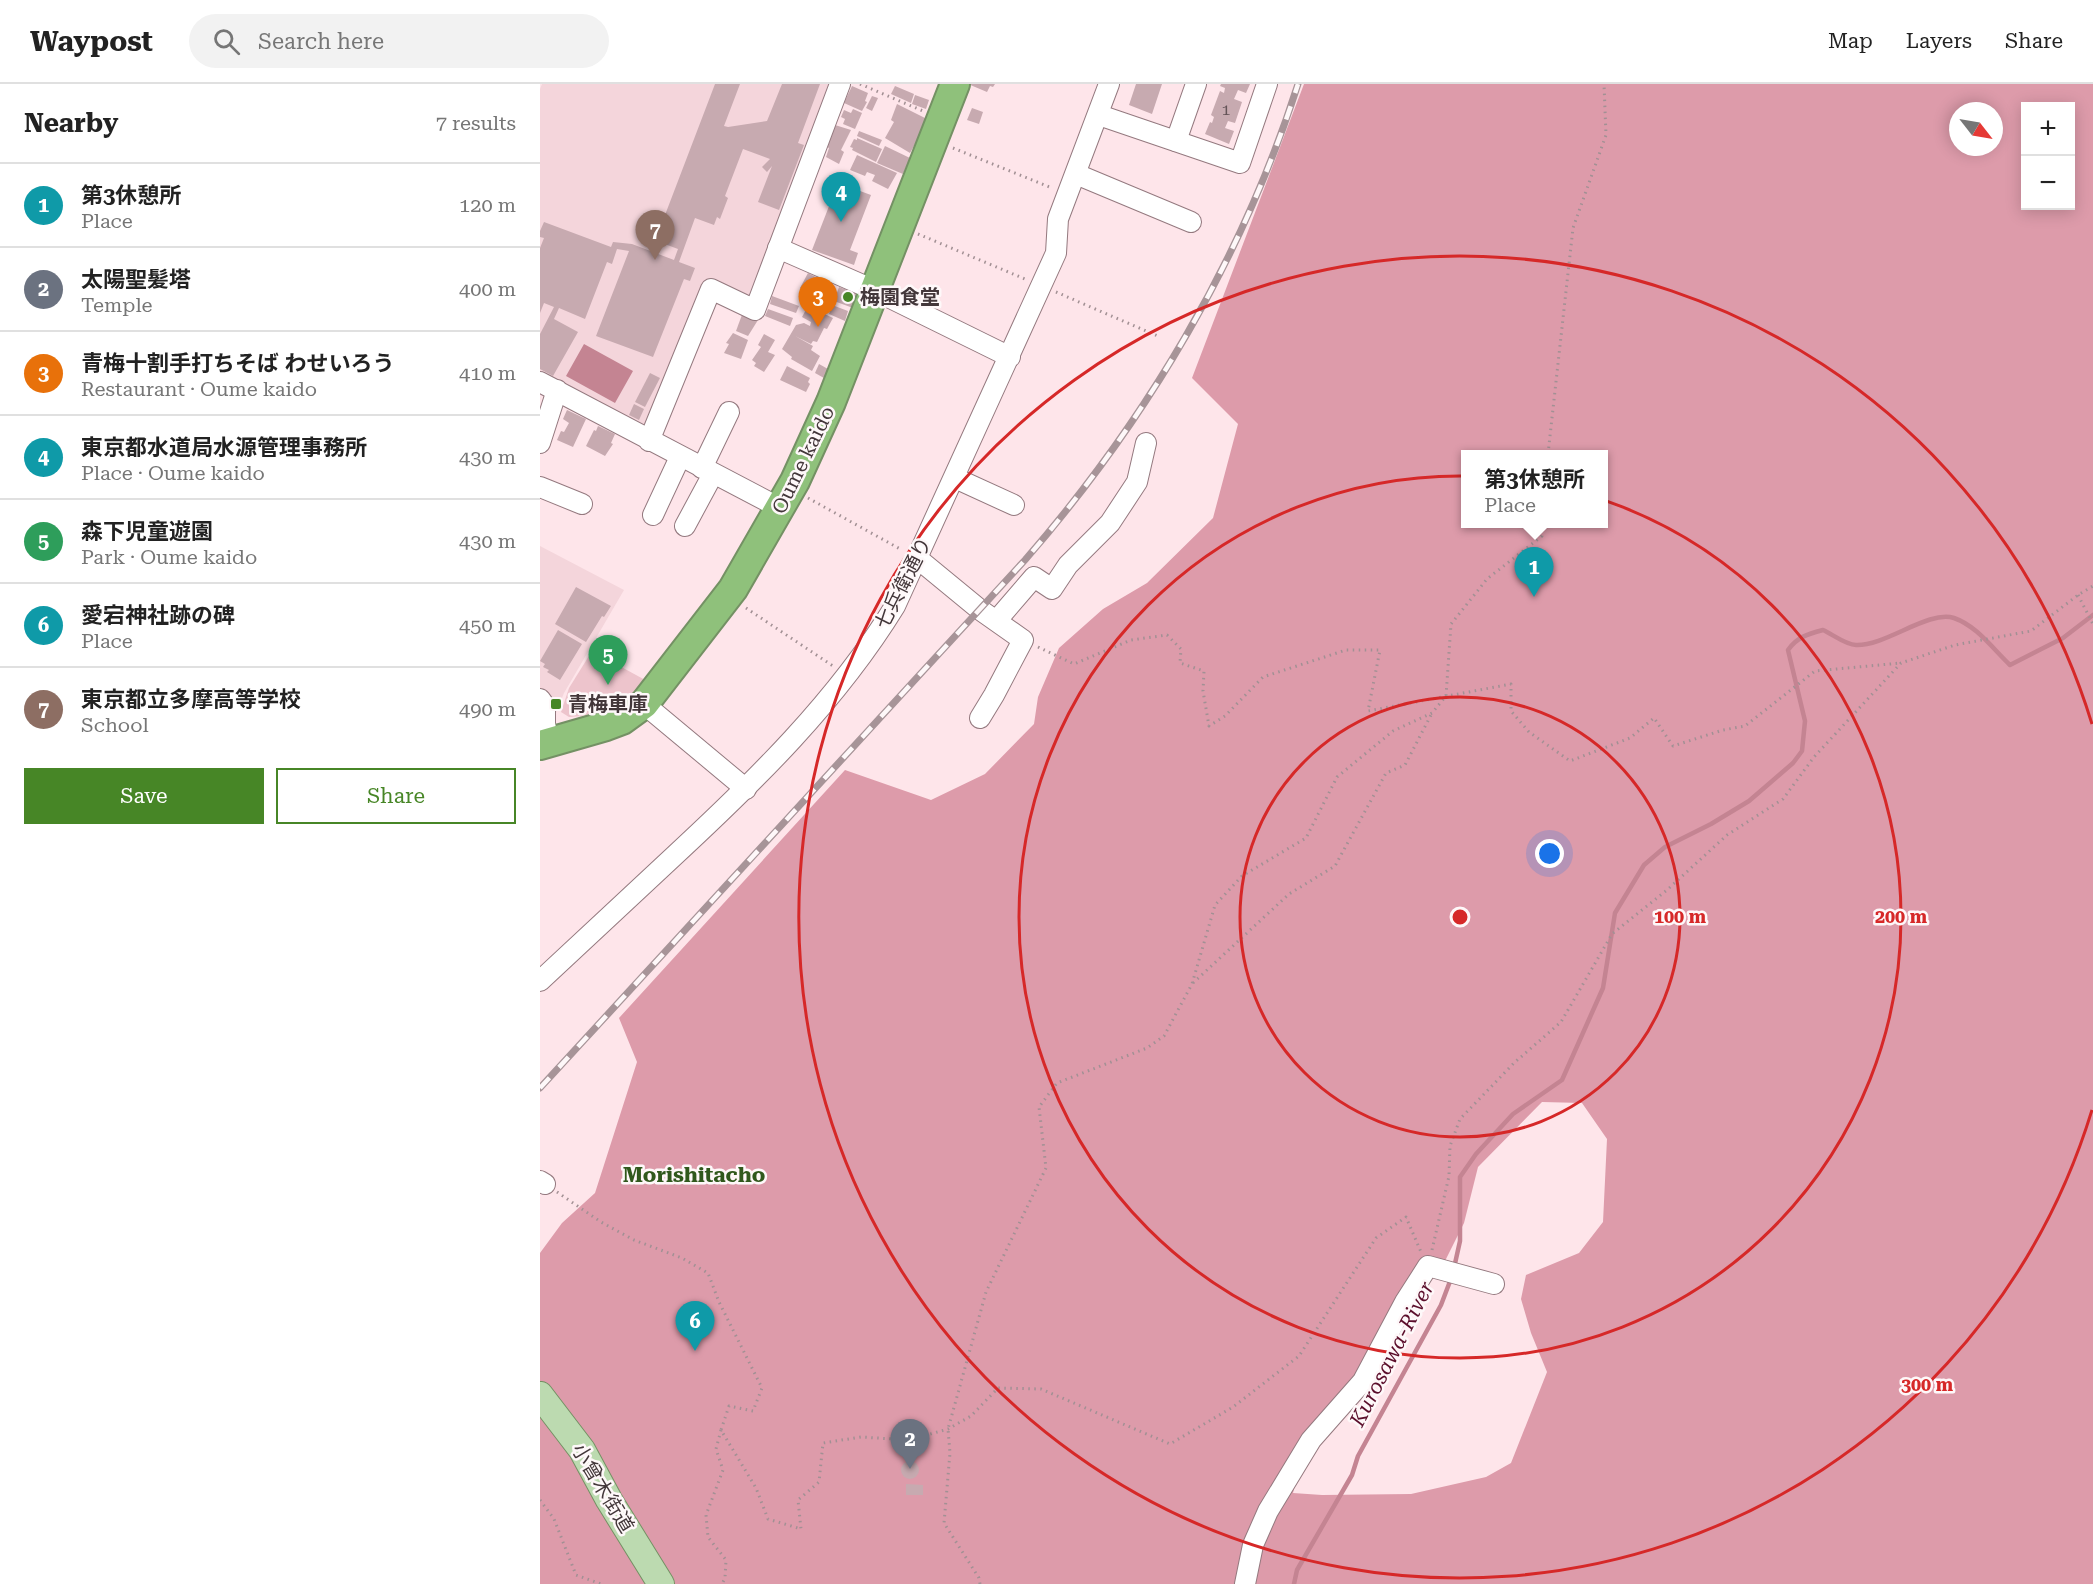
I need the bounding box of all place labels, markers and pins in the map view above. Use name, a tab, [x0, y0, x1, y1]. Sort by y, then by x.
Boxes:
pin: 4	[822, 172, 860, 222]
pin: 7	[636, 210, 674, 260]
pin: 3	[798, 278, 838, 327]
place label: 梅園食堂	[860, 285, 940, 309]
marker: 梅園食堂	[841, 290, 855, 304]
pin: 1	[1514, 548, 1554, 597]
pin: 5	[588, 636, 628, 685]
place label: 青梅車庫	[568, 692, 648, 716]
marker: 青梅車庫	[549, 697, 563, 711]
centre of rings	[1450, 907, 1470, 927]
pin: 6	[676, 1302, 714, 1351]
pin: 2	[890, 1420, 929, 1469]

